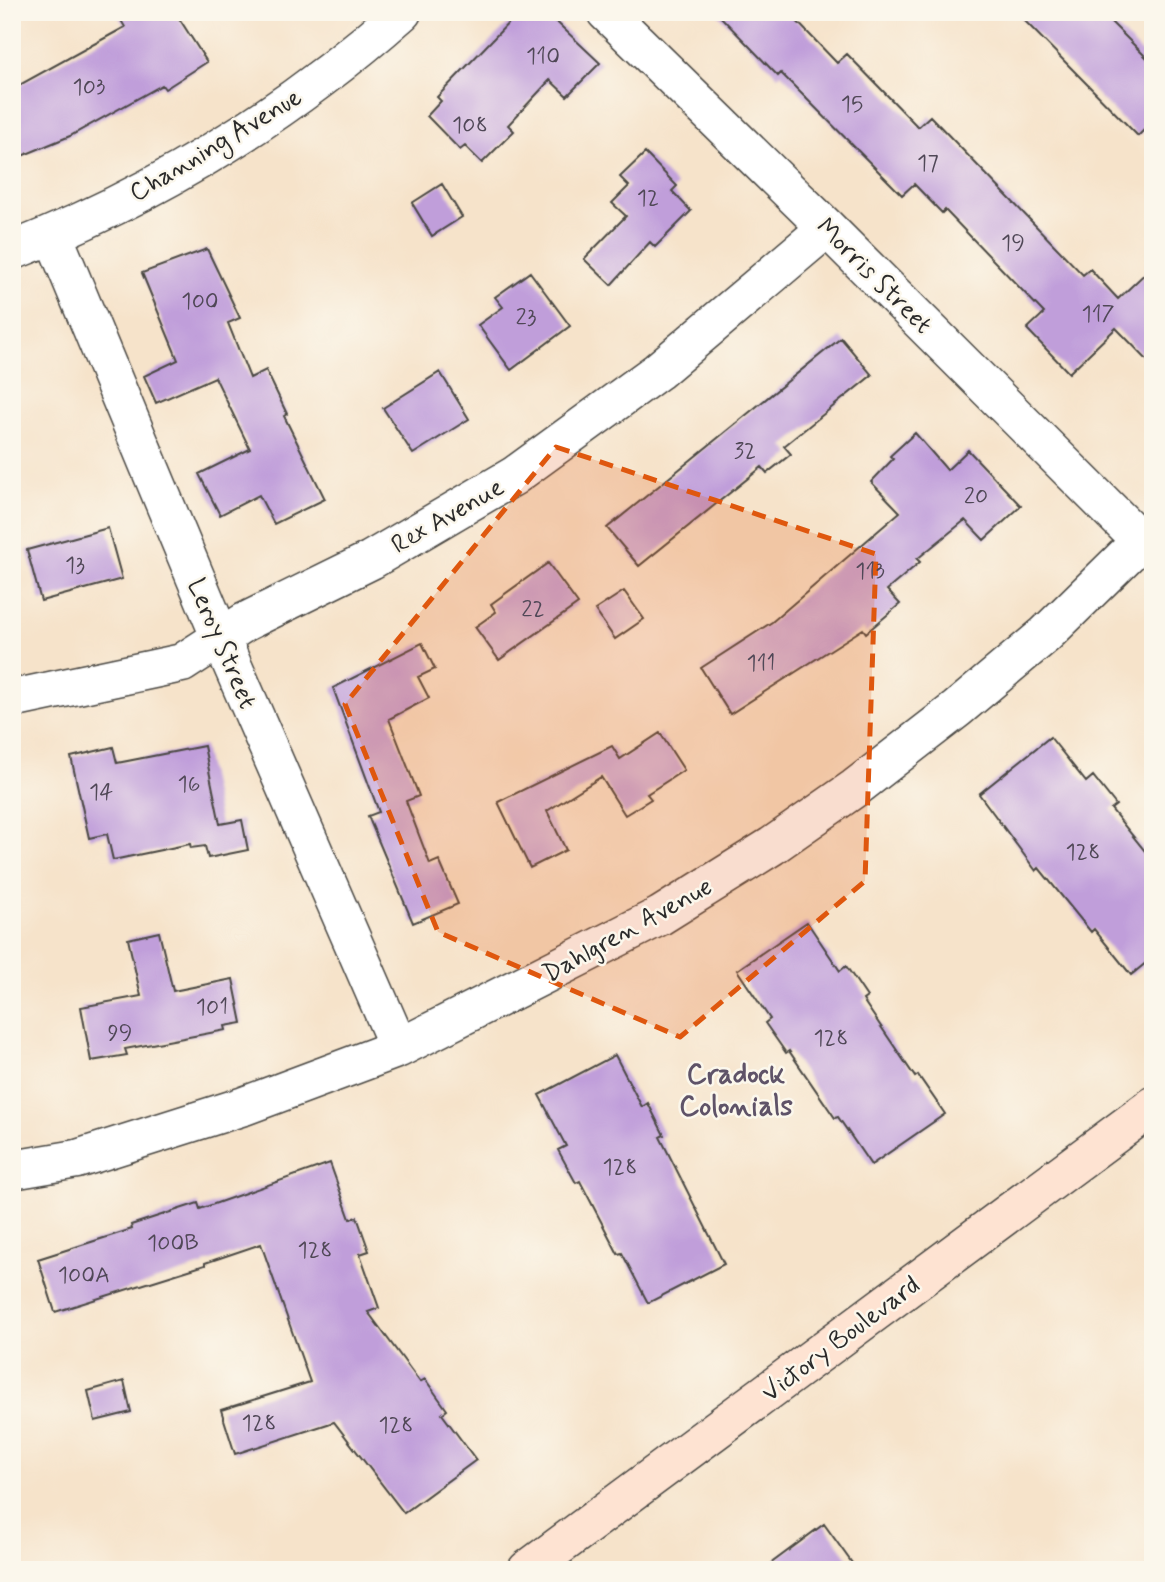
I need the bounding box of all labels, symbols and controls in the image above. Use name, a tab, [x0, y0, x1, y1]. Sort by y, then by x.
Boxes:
house number: 110	[526, 42, 560, 72]
house number: 103	[73, 73, 105, 103]
street label: Channing Avenue	[123, 81, 310, 212]
house number: 15	[841, 90, 863, 120]
house number: 108	[452, 111, 488, 141]
house number: 17	[917, 149, 939, 179]
house number: 12	[637, 184, 659, 214]
street label: Morris Street	[808, 211, 939, 342]
house number: 19	[1001, 229, 1025, 259]
house number: 100	[181, 287, 219, 317]
house number: 117	[1081, 300, 1115, 330]
house number: 23	[516, 303, 537, 333]
house number: 32	[734, 437, 756, 467]
street label: Rex Avenue	[386, 471, 511, 563]
house number: 20	[964, 482, 988, 512]
house number: 13	[65, 551, 85, 581]
house number: 113	[855, 557, 885, 587]
street label: Leroy Street	[178, 573, 264, 714]
house number: 22	[521, 595, 545, 625]
house number: 111	[746, 649, 776, 679]
house number: 16	[178, 770, 201, 800]
house number: 14	[89, 778, 113, 808]
house number: 128	[1066, 838, 1100, 868]
street label: Dahlgren Avenue	[537, 870, 719, 991]
house number: 101	[196, 993, 228, 1023]
house number: 99	[107, 1019, 133, 1049]
house number: 128	[814, 1024, 848, 1054]
district label: Cradock Colonials	[679, 1057, 793, 1126]
house number: 128	[603, 1153, 637, 1183]
house number: 100B	[147, 1229, 199, 1259]
house number: 128	[298, 1236, 332, 1266]
house number: 100A	[58, 1261, 110, 1291]
street label: Victory Boulevard	[755, 1269, 927, 1410]
house number: 128	[242, 1409, 276, 1439]
house number: 128	[379, 1411, 413, 1441]

